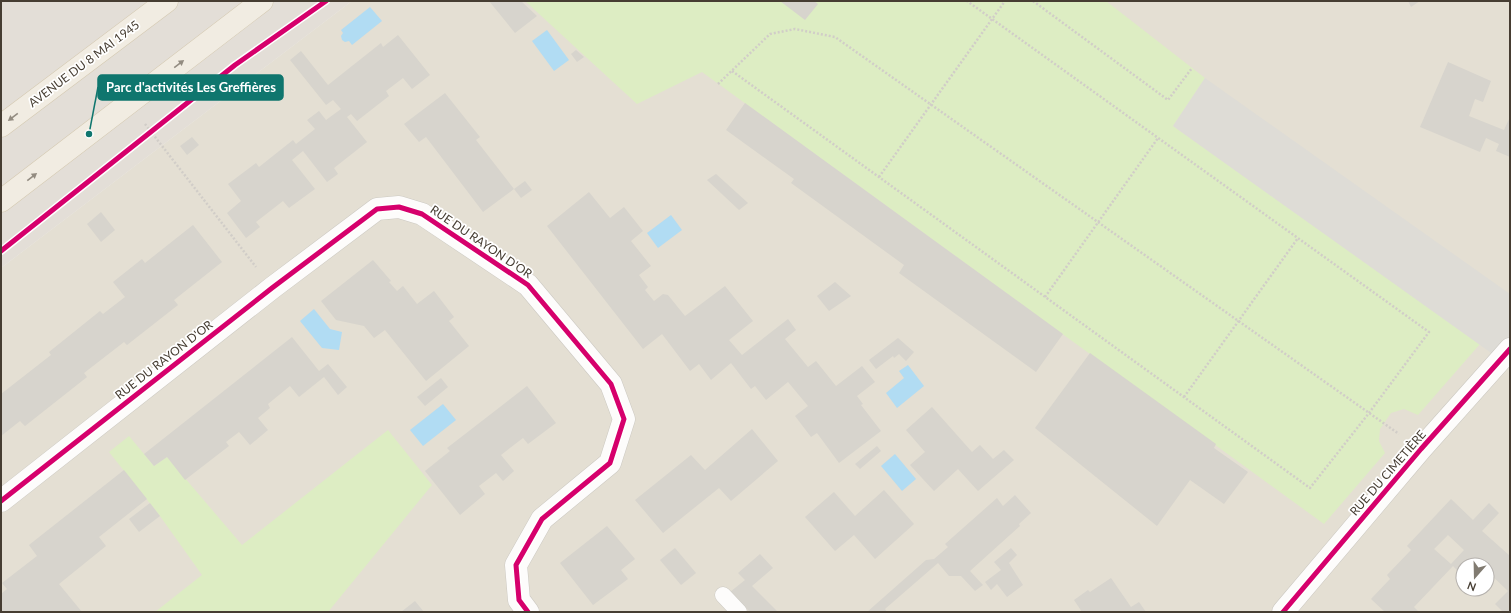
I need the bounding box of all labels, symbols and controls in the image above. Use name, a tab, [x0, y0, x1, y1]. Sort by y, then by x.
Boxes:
street label: AVENUE DU 8 MAI 1945	[25, 17, 142, 110]
one-way arrow	[174, 59, 185, 68]
callout: Parc d'activités Les Greffières	[98, 75, 283, 100]
text: Parc d'activités Les Greffières	[106, 79, 276, 95]
one-way arrow	[8, 113, 19, 121]
one-way arrow	[26, 173, 37, 181]
street label: RUE DU RAYON D'OR	[427, 202, 535, 282]
street label: RUE DU RAYON D'OR	[112, 317, 216, 402]
street label: RUE DU CIMETIÈRE	[1346, 427, 1429, 519]
north arrow	[1455, 557, 1495, 597]
text: N	[1465, 579, 1478, 594]

